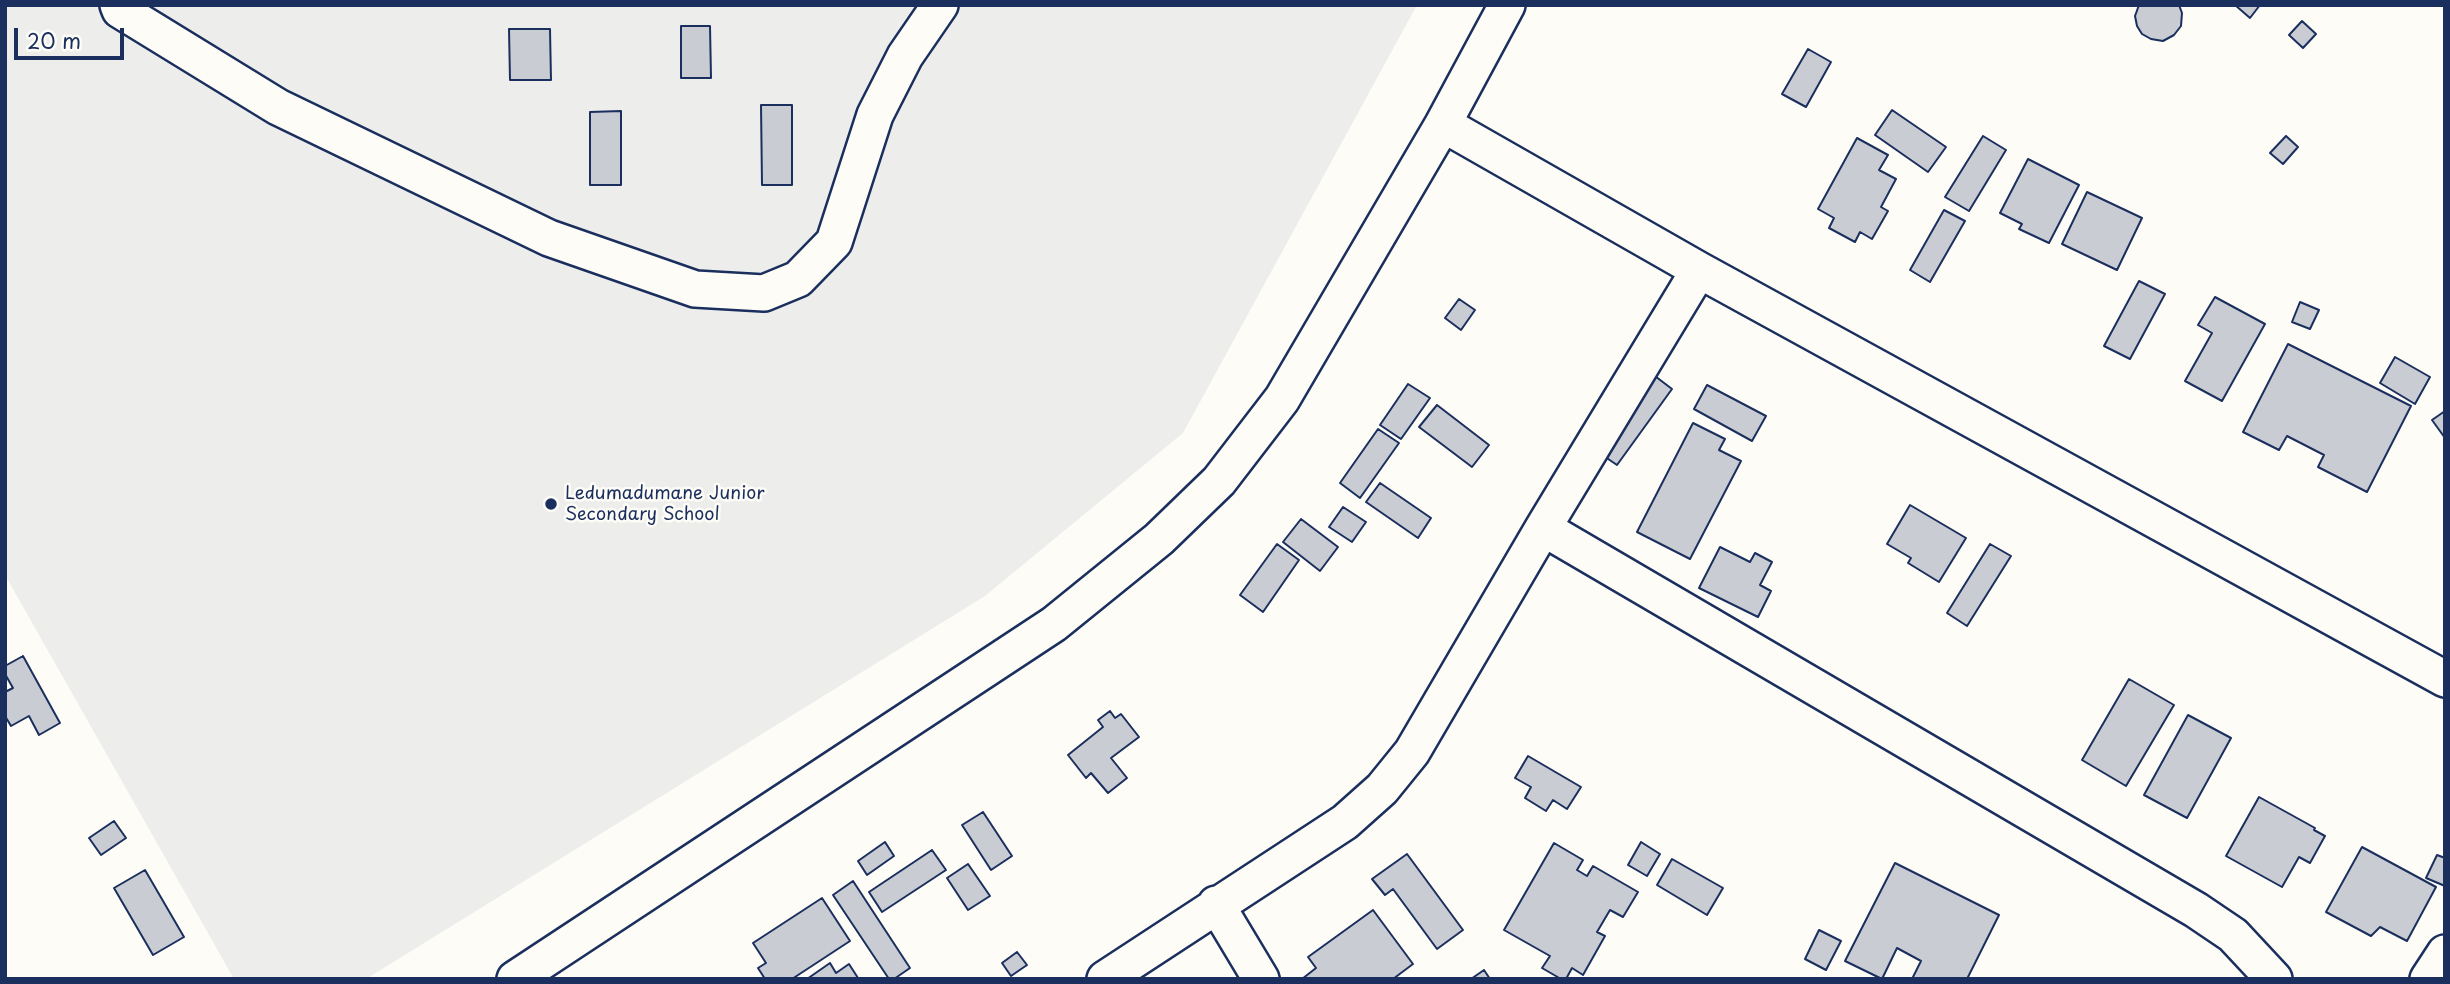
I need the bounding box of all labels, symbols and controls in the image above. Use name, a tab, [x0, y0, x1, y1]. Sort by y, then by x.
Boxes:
scale bar	[18, 14, 128, 58]
text: 20 m	[27, 24, 81, 56]
place label: Ledumadumane Junior Secondary School	[565, 483, 764, 526]
marker: Ledumadumane Junior Secondary School	[543, 496, 559, 512]

